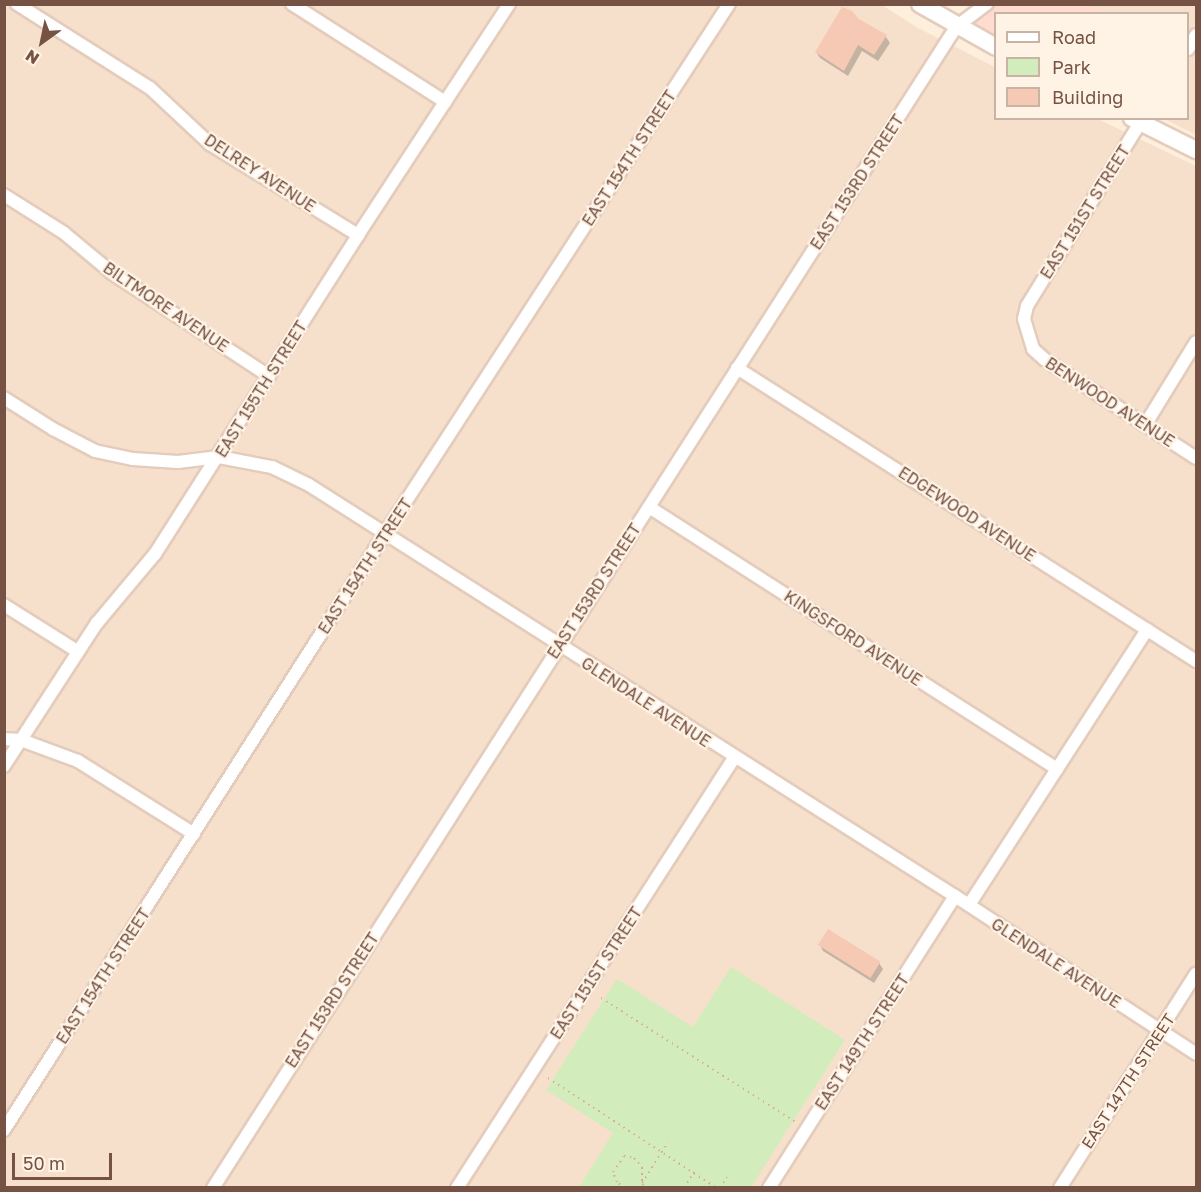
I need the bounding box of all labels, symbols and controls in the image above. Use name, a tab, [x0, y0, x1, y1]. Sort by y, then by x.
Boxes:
north arrow	[12, 12, 72, 72]
legend	[994, 12, 1189, 120]
text: Road	[1052, 26, 1096, 48]
text: N	[22, 45, 43, 69]
text: Park	[1052, 56, 1091, 78]
text: Building	[1052, 86, 1123, 108]
street label: EAST 154TH STREET	[578, 87, 680, 229]
street label: EAST 153RD STREET	[806, 111, 908, 253]
street label: DELREY AVENUE	[201, 130, 319, 216]
street label: EAST 151ST STREET	[1036, 142, 1134, 282]
street label: BILTMORE AVENUE	[100, 258, 232, 356]
street label: EAST 155TH STREET	[211, 317, 311, 461]
street label: BENWOOD AVENUE	[1042, 353, 1178, 451]
street label: EDGEWOOD AVENUE	[895, 463, 1039, 565]
street label: EAST 154TH STREET	[314, 495, 416, 637]
street label: EAST 153RD STREET	[543, 520, 645, 662]
street label: KINGSFORD AVENUE	[780, 586, 926, 690]
street label: GLENDALE AVENUE	[578, 653, 714, 751]
street label: EAST 151ST STREET	[546, 903, 646, 1043]
street label: EAST 154TH STREET	[52, 905, 154, 1047]
street label: GLENDALE AVENUE	[988, 914, 1124, 1012]
street label: EAST 153RD STREET	[281, 929, 383, 1071]
street label: EAST 149TH STREET	[811, 970, 913, 1114]
street label: EAST 147TH STREET	[1077, 1010, 1179, 1152]
scale bar	[15, 1141, 116, 1179]
text: 50 m	[23, 1152, 65, 1174]

